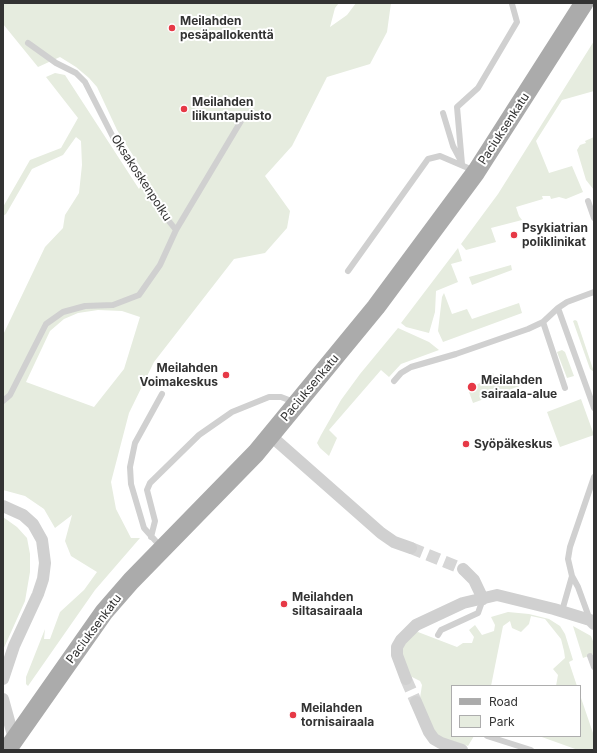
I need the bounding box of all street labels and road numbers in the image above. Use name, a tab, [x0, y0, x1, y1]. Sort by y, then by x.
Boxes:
street label: Paciuksenkatu	[475, 90, 533, 168]
street label: Oksakoskenpolku	[108, 132, 174, 224]
street label: Paciuksenkatu	[278, 352, 342, 424]
street label: Paciuksenkatu	[63, 592, 125, 666]

